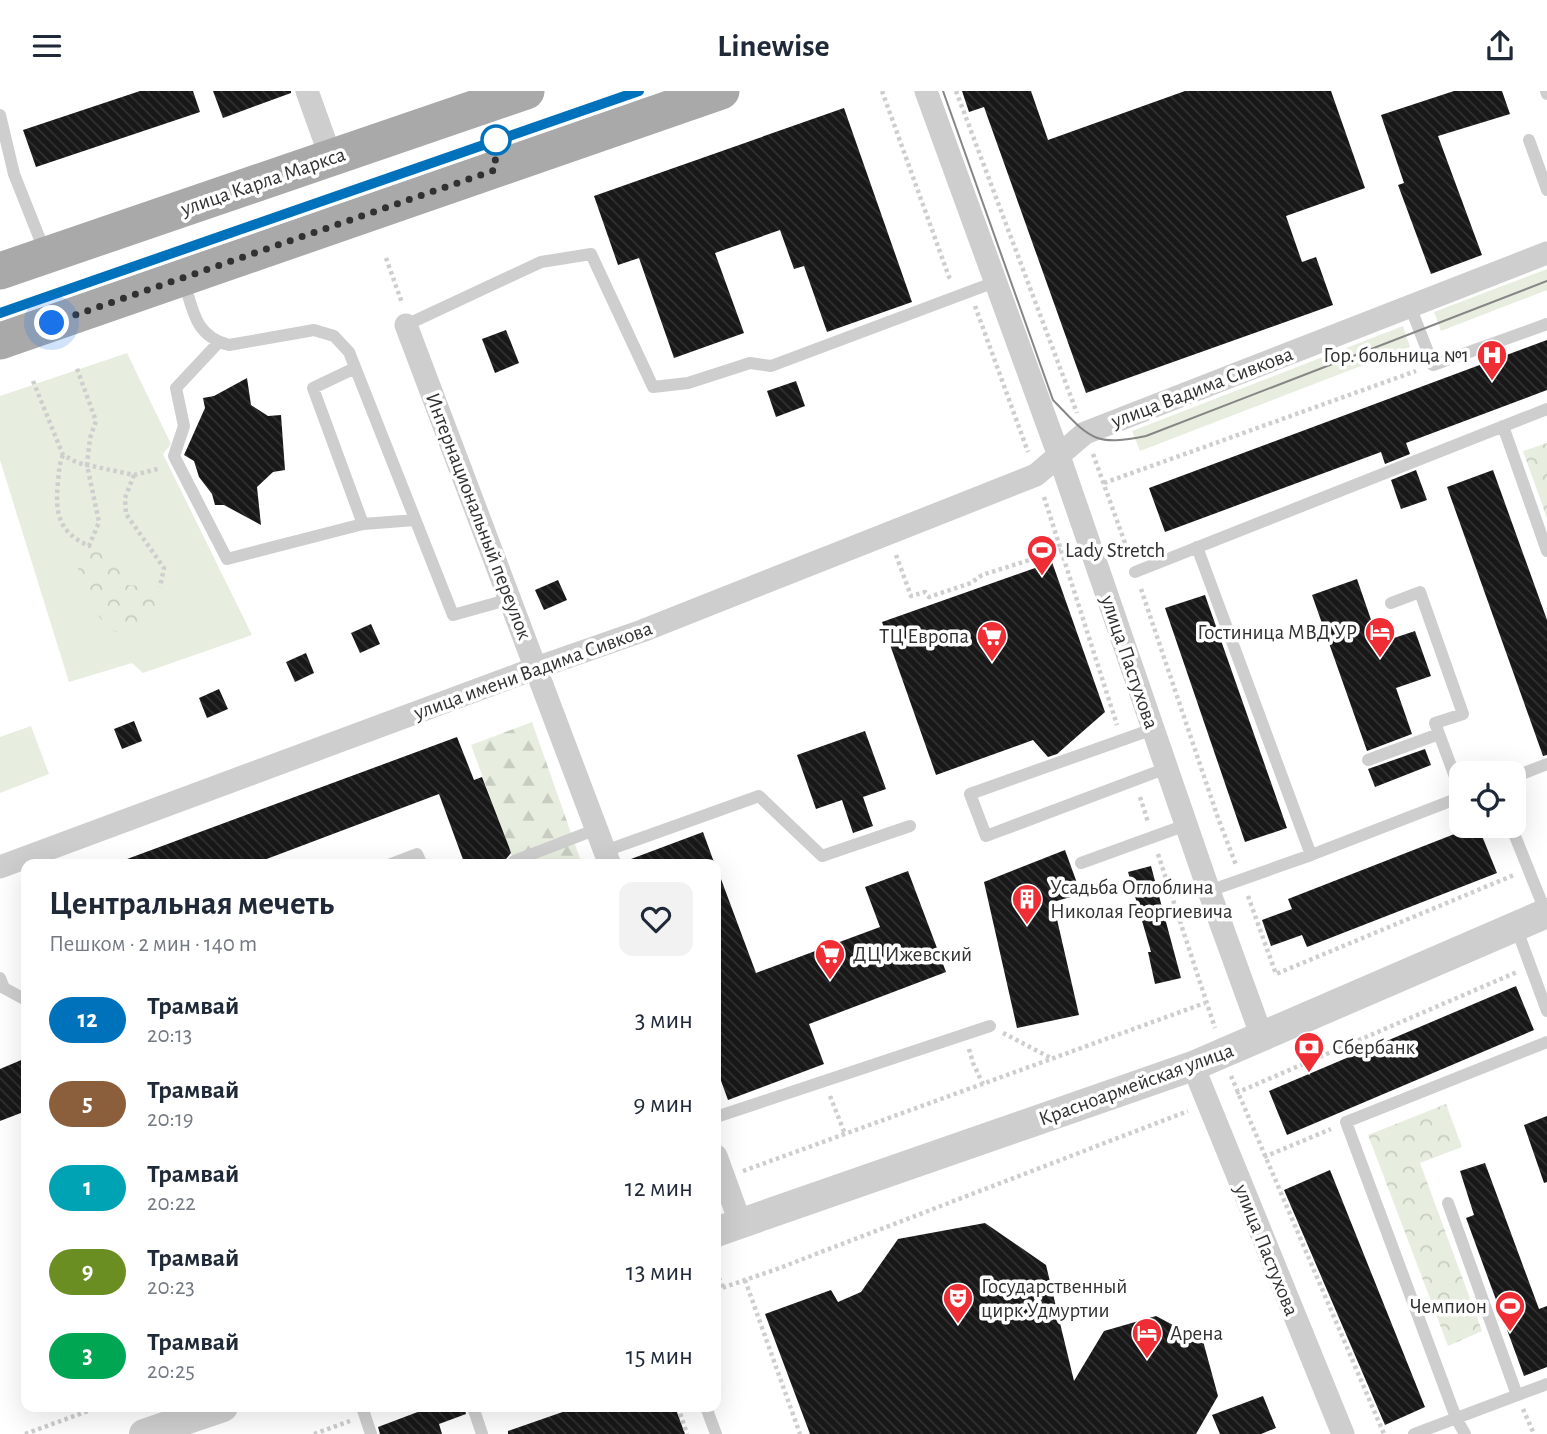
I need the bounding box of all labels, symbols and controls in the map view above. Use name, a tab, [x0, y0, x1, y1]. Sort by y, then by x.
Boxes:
icon: menu	[28, 27, 66, 65]
icon: share	[1481, 27, 1519, 65]
text: Linewise	[717, 30, 830, 62]
unlabelled marker	[481, 125, 511, 155]
street label: улица Карла Маркса	[177, 143, 349, 220]
your location	[34, 305, 69, 340]
hospital icon: Гор. больница №1	[1475, 338, 1509, 382]
street label: улица Вадима Сивкова	[1108, 343, 1296, 432]
place label: Гор. больница №1	[1323, 345, 1469, 366]
street label: Интернациональный переулок	[422, 390, 535, 643]
sports icon: Lady Stretch	[1025, 533, 1059, 577]
place label: Lady Stretch	[1065, 540, 1165, 561]
street label: улица Пастухова	[1097, 592, 1162, 732]
hotel icon: Гостиница МВД УР	[1363, 615, 1397, 659]
street label: улица имени Вадима Сивкова	[410, 617, 655, 724]
supermarket icon: ТЦ Европа	[975, 619, 1009, 663]
place label: Гостиница МВД УР	[1197, 622, 1357, 643]
place label: ТЦ Европа	[879, 626, 969, 647]
map controls	[1449, 761, 1526, 838]
button: locate	[1449, 761, 1526, 838]
place label: Усадьба Оглоблина Николая Георгиевича	[1050, 877, 1233, 922]
button: heart	[619, 882, 693, 956]
building icon: Усадьба Оглоблина Николая Георгиевича	[1010, 882, 1044, 926]
text: Центральная мечеть	[49, 888, 334, 921]
text: Пешком · 2 мин · 140 m	[49, 933, 257, 956]
supermarket icon: ДЦ Ижевский	[813, 937, 847, 981]
place label: ДЦ Ижевский	[853, 944, 972, 965]
text: Трамвай	[147, 993, 239, 1019]
text: 3 мин	[635, 1007, 693, 1033]
text: 12	[78, 1008, 97, 1032]
text: 20:13	[147, 1024, 192, 1047]
bank icon: Сбербанк	[1292, 1030, 1326, 1074]
place label: Сбербанк	[1332, 1037, 1415, 1058]
street label: Красноармейская улица	[1036, 1039, 1237, 1130]
text: Трамвай	[147, 1077, 239, 1103]
text: 9 мин	[633, 1091, 693, 1117]
text: 5	[82, 1092, 93, 1116]
text: 20:19	[147, 1108, 194, 1131]
text: Трамвай	[147, 1161, 239, 1187]
text: 12 мин	[625, 1175, 693, 1201]
text: 1	[83, 1176, 92, 1200]
street label: улица Пастухова	[1230, 1181, 1303, 1319]
text: 20:22	[147, 1192, 196, 1215]
text: Трамвай	[147, 1245, 239, 1271]
text: 13 мин	[626, 1259, 693, 1285]
text: 9	[82, 1260, 93, 1284]
text: 20:23	[147, 1276, 195, 1299]
place label: Государственный цирк Удмуртии	[981, 1276, 1127, 1321]
theatre icon: Государственный цирк Удмуртии	[941, 1281, 975, 1325]
sports icon: Чемпион	[1493, 1289, 1527, 1333]
place label: Чемпион	[1410, 1296, 1487, 1317]
hotel icon: Арена	[1130, 1316, 1164, 1360]
place label: Арена	[1170, 1323, 1223, 1344]
text: Трамвай	[147, 1329, 239, 1355]
text: 15 мин	[626, 1343, 693, 1369]
text: 3	[82, 1344, 93, 1368]
text: 20:25	[147, 1360, 195, 1383]

